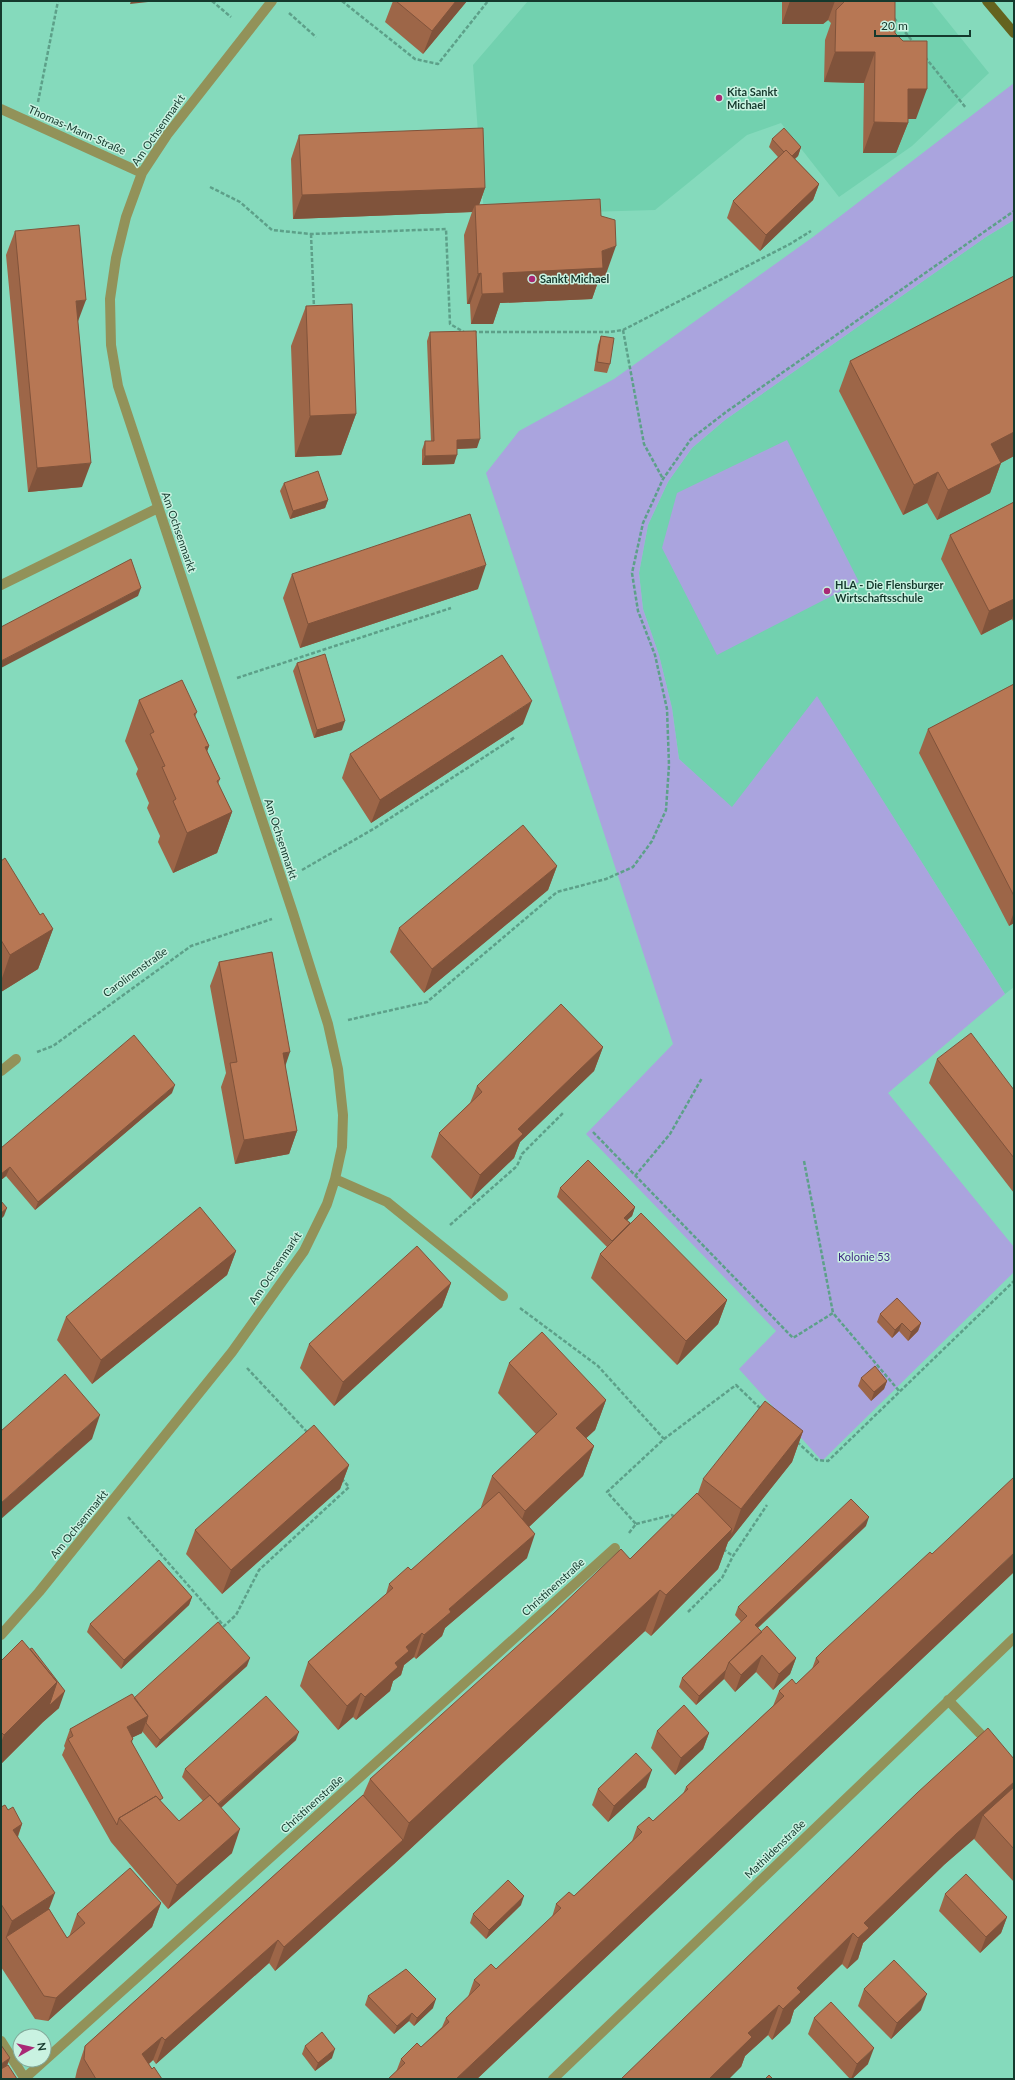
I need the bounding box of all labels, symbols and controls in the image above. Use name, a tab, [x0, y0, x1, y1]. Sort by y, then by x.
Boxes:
scale bar	[875, 12, 970, 38]
text: 20 m	[881, 18, 908, 33]
place label: Kita Sankt Michael	[727, 85, 778, 111]
street label: Am Ochsenmarkt	[128, 91, 187, 168]
marker: Kita Sankt Michael	[714, 93, 724, 103]
street label: Thomas-Mann-Straße	[26, 102, 128, 157]
place label: Sankt Michael	[540, 272, 609, 285]
marker: Sankt Michael	[527, 274, 537, 284]
street label: Am Ochsenmarkt	[160, 490, 199, 574]
place label: HLA - Die Flensburger Wirtschaftsschule	[835, 578, 944, 604]
marker: HLA - Die Flensburger Wirtschaftsschule	[822, 586, 832, 596]
street label: Am Ochsenmarkt	[262, 797, 301, 881]
street label: Carolinenstraße	[100, 944, 170, 999]
street label: Am Ochsenmarkt	[246, 1229, 304, 1306]
park label: Kolonie 53	[838, 1250, 890, 1263]
street label: Am Ochsenmarkt	[47, 1487, 110, 1560]
street label: Christinenstraße	[519, 1555, 587, 1618]
street label: Christinenstraße	[278, 1772, 346, 1835]
street label: Mathildenstraße	[742, 1816, 808, 1881]
north arrow	[12, 2028, 52, 2068]
text: N	[35, 2041, 49, 2052]

